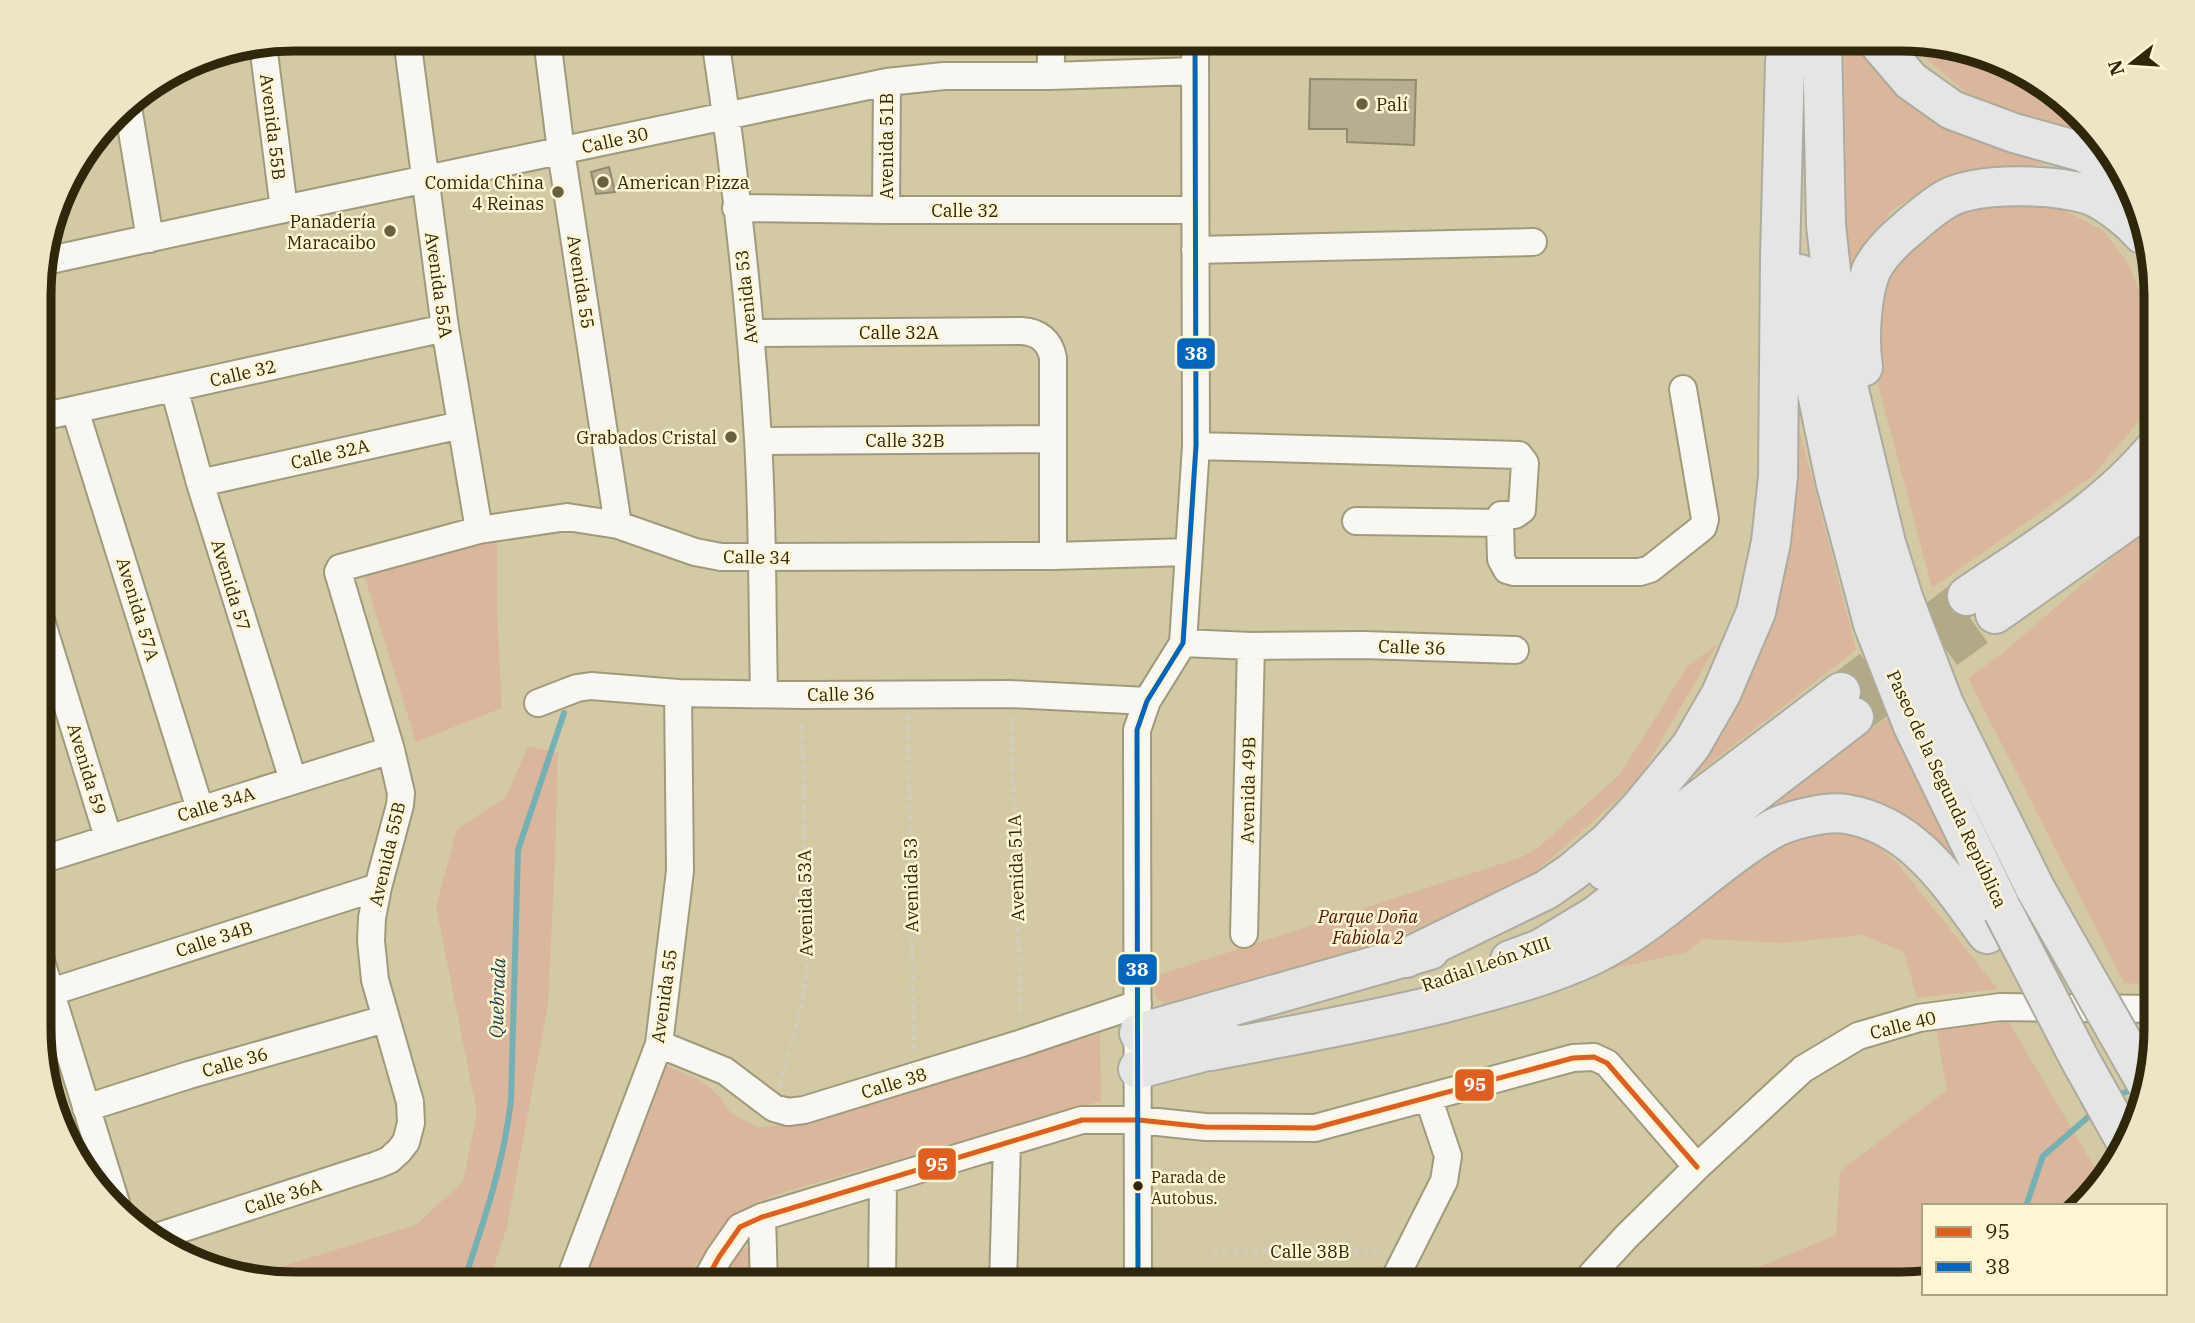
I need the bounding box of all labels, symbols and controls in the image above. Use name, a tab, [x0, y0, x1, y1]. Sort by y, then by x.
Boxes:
north arrow	[2097, 28, 2167, 98]
text: N	[2102, 57, 2129, 79]
street label: Avenida 55B	[255, 73, 291, 181]
street label: Avenida 51B	[875, 93, 898, 199]
place label: Palí	[1376, 93, 1408, 116]
marker: Palí	[1354, 96, 1370, 112]
street label: Calle 30	[580, 122, 650, 158]
place label: Comida China 4 Reinas	[425, 171, 544, 215]
place label: American Pizza	[617, 171, 750, 194]
marker: American Pizza	[595, 174, 611, 190]
marker: Comida China 4 Reinas	[550, 184, 566, 200]
street label: Calle 32	[931, 199, 999, 222]
place label: Panadería Maracaibo	[287, 210, 376, 254]
marker: Panadería Maracaibo	[382, 223, 398, 239]
street label: Avenida 55A	[420, 230, 458, 340]
street label: Avenida 55	[562, 233, 600, 331]
street label: Avenida 53	[730, 249, 762, 345]
street label: Calle 32A	[859, 321, 940, 344]
line badge: 38	[1176, 337, 1216, 370]
text: 38	[1185, 341, 1207, 365]
street label: Calle 32	[207, 354, 279, 392]
place label: Grabados Cristal	[576, 426, 717, 449]
marker: Grabados Cristal	[723, 429, 739, 445]
street label: Calle 32B	[865, 429, 945, 452]
street label: Calle 32A	[288, 434, 372, 474]
street label: Avenida 57	[206, 536, 256, 634]
street label: Calle 34	[723, 545, 791, 569]
street label: Avenida 57A	[111, 554, 165, 664]
street label: Calle 36	[1378, 634, 1446, 660]
street label: Paseo de la Segunda República	[1882, 666, 2012, 912]
street label: Calle 36	[807, 682, 875, 706]
street label: Avenida 59	[62, 720, 112, 818]
street label: Avenida 49B	[1236, 736, 1260, 844]
street label: Calle 34A	[174, 781, 258, 827]
street label: Avenida 55B	[364, 799, 410, 909]
street label: Avenida 51A	[1003, 813, 1029, 922]
street label: Avenida 53	[899, 837, 923, 933]
street label: Avenida 53A	[793, 849, 817, 957]
park label: Parque Doña Fabiola 2	[1317, 905, 1418, 949]
street label: Calle 34B	[173, 916, 255, 962]
street label: Radial León XIII	[1419, 931, 1553, 997]
street label: Avenida 55	[646, 948, 682, 1044]
line badge: 38	[1117, 953, 1158, 986]
water label: Quebrada	[484, 957, 510, 1039]
text: 38	[1126, 957, 1148, 981]
street label: Calle 40	[1867, 1006, 1939, 1044]
street label: Calle 36	[199, 1042, 271, 1082]
street label: Calle 38	[858, 1062, 930, 1104]
line badge: 95	[1454, 1068, 1495, 1102]
text: 95	[1464, 1072, 1486, 1096]
line badge: 95	[917, 1147, 957, 1181]
text: 95	[926, 1152, 948, 1176]
place label: Parada de Autobus.	[1151, 1167, 1226, 1208]
street label: Calle 36A	[241, 1173, 325, 1219]
marker: Parada de Autobus.	[1131, 1179, 1145, 1193]
legend	[1922, 1204, 2167, 1295]
text: 95	[1985, 1217, 2010, 1245]
street label: Calle 38B	[1270, 1240, 1350, 1263]
text: 38	[1985, 1252, 2010, 1280]

